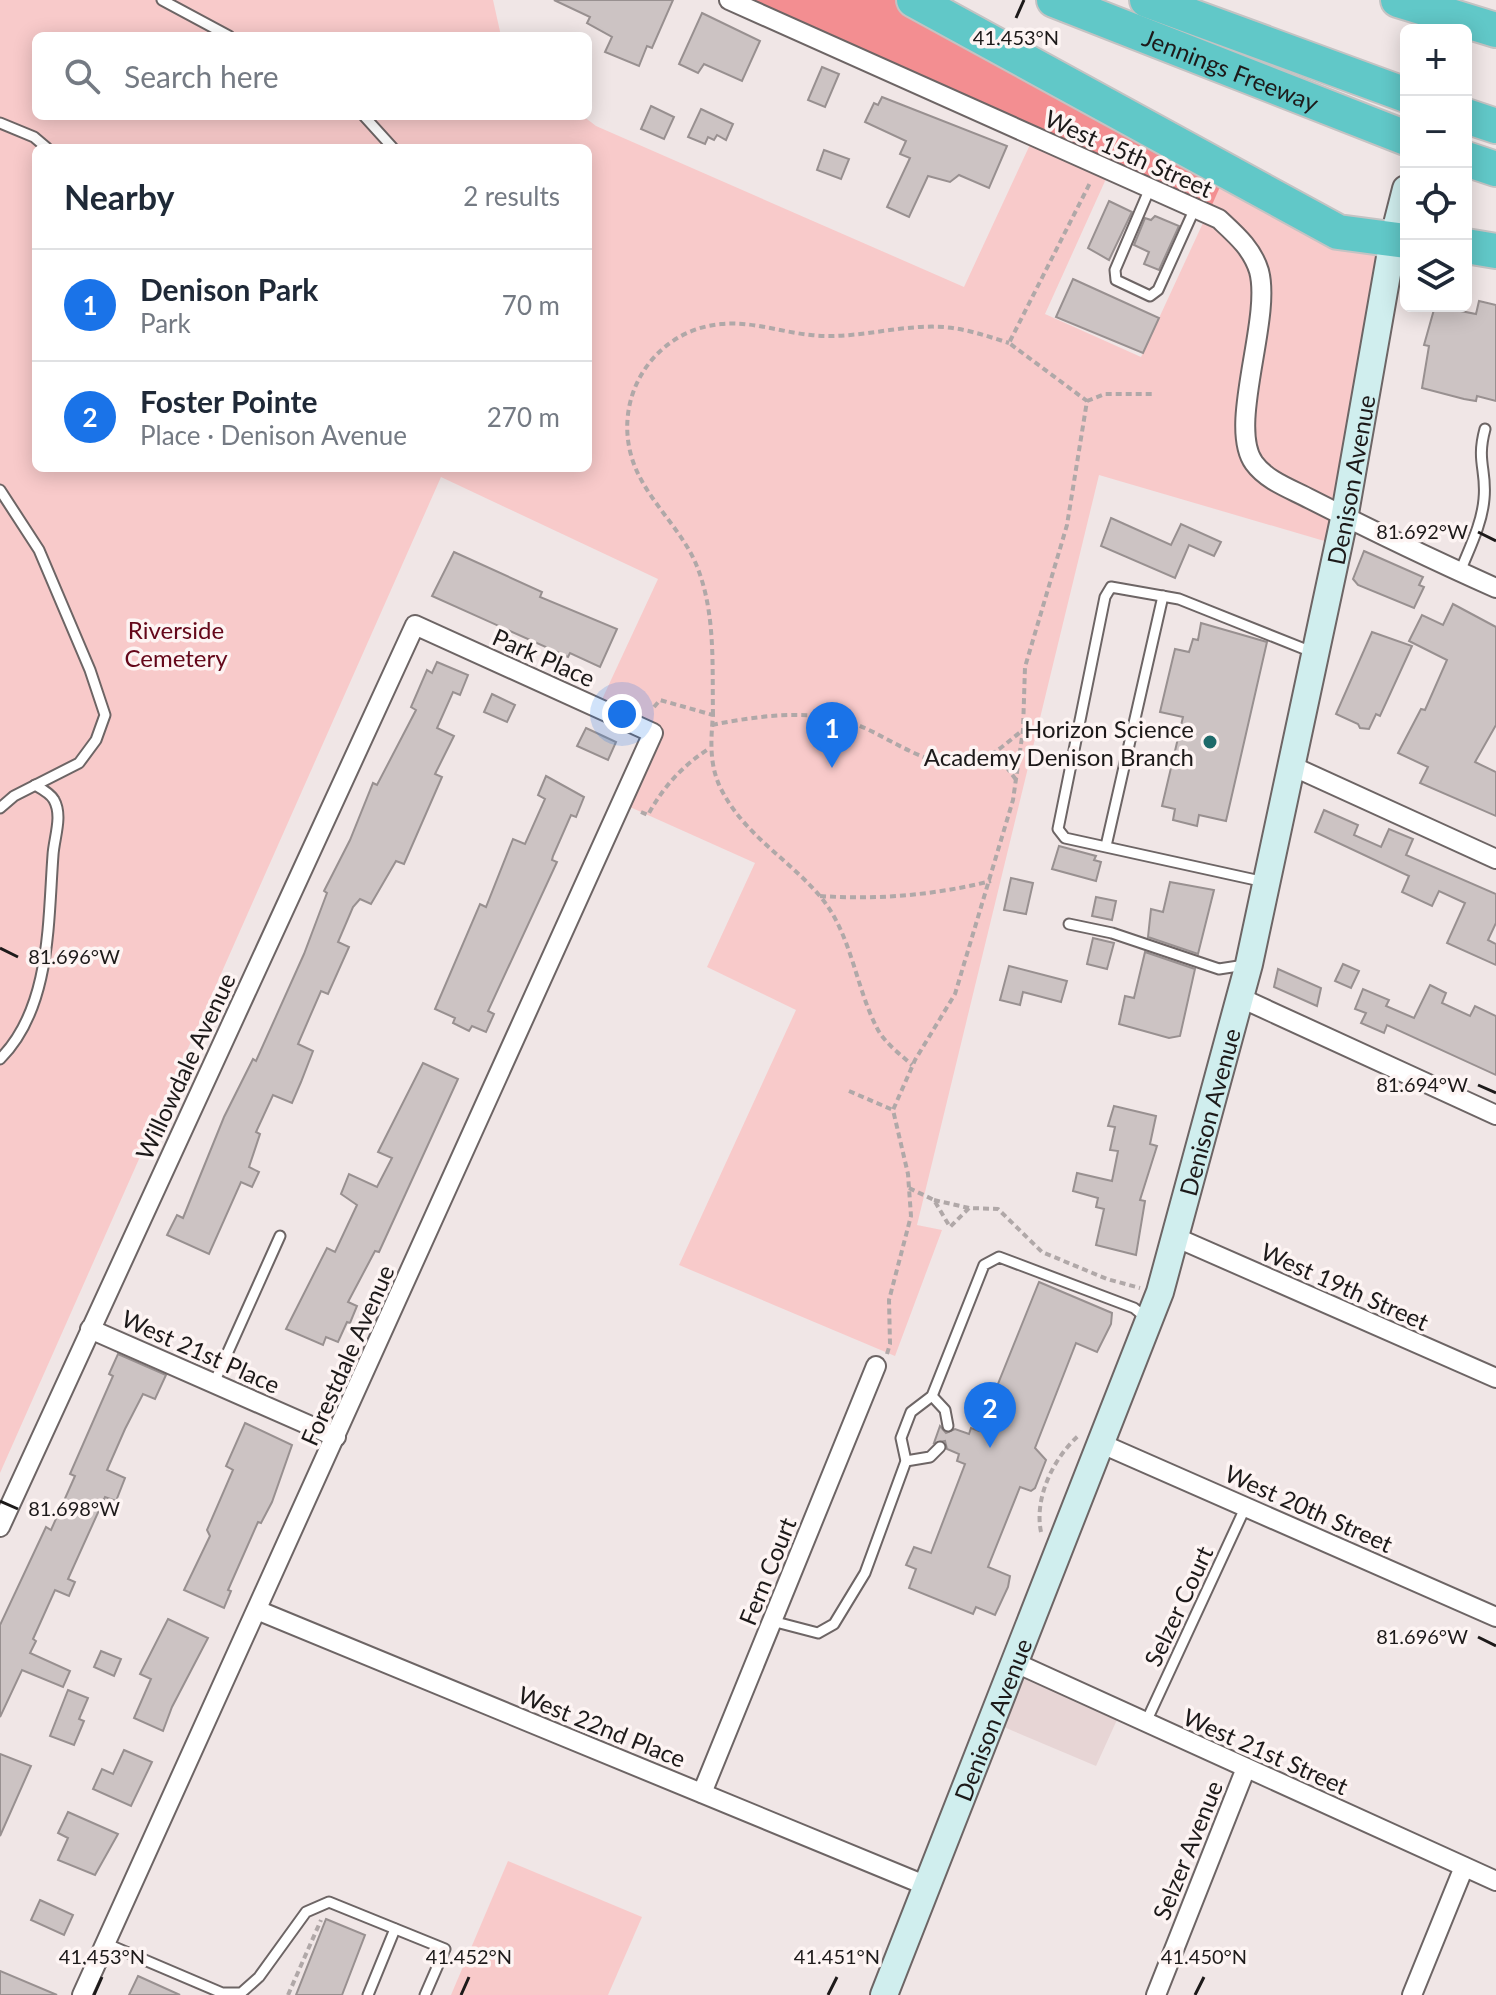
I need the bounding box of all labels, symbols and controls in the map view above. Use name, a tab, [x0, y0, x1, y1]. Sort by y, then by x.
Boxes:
street label: Jennings Freeway	[1139, 22, 1323, 117]
map controls	[1400, 24, 1472, 312]
button: +	[1400, 24, 1472, 96]
text: 41.453°N	[973, 25, 1059, 49]
search box	[32, 32, 592, 120]
icon: search	[60, 54, 104, 98]
text: Search here	[124, 58, 279, 94]
button: −	[1400, 96, 1472, 168]
street label: West 15th Street	[1041, 103, 1218, 203]
button: locate	[1400, 168, 1472, 240]
text: Nearby	[64, 176, 175, 217]
text: 2 results	[463, 180, 560, 212]
button: layers	[1400, 240, 1472, 312]
text: Denison Park	[140, 271, 318, 307]
text: 1	[82, 289, 98, 321]
text: 70 m	[502, 289, 560, 321]
text: Park	[140, 307, 191, 339]
text: Foster Pointe	[140, 383, 317, 419]
street label: Denison Avenue	[1320, 392, 1380, 567]
text: 2	[82, 401, 98, 433]
text: 270 m	[487, 401, 560, 433]
text: Place · Denison Avenue	[140, 419, 407, 451]
text: 81.692°W	[1376, 519, 1468, 543]
park label: Riverside Cemetery	[124, 615, 228, 672]
street label: Park Place	[488, 622, 600, 692]
your location	[602, 694, 642, 734]
pin: 1	[806, 702, 858, 768]
place label: Horizon Science Academy Denison Branch	[924, 714, 1194, 771]
marker: Horizon Science Academy Denison Branch	[1201, 733, 1219, 751]
text: 81.696°W	[28, 944, 120, 968]
street label: Willowdale Avenue	[129, 968, 241, 1164]
street label: Denison Avenue	[1172, 1025, 1245, 1199]
text: 81.694°W	[1376, 1072, 1468, 1096]
street label: West 19th Street	[1257, 1236, 1434, 1336]
street label: Forestdale Avenue	[294, 1260, 400, 1450]
street label: West 21st Place	[117, 1303, 285, 1399]
pin: 2	[964, 1382, 1016, 1448]
street label: West 20th Street	[1221, 1458, 1398, 1558]
text: 81.698°W	[28, 1496, 120, 1520]
street label: Fern Court	[732, 1513, 802, 1629]
street label: Selzer Court	[1138, 1541, 1219, 1671]
text: 81.696°W	[1376, 1624, 1468, 1648]
street label: Denison Avenue	[947, 1634, 1037, 1805]
street label: West 22nd Place	[514, 1679, 690, 1773]
street label: West 21st Street	[1179, 1702, 1353, 1801]
street label: Selzer Avenue	[1146, 1776, 1228, 1924]
text: 41.453°N	[59, 1944, 145, 1968]
text: 41.452°N	[426, 1944, 512, 1968]
text: 41.451°N	[794, 1944, 880, 1968]
text: 41.450°N	[1161, 1944, 1247, 1968]

